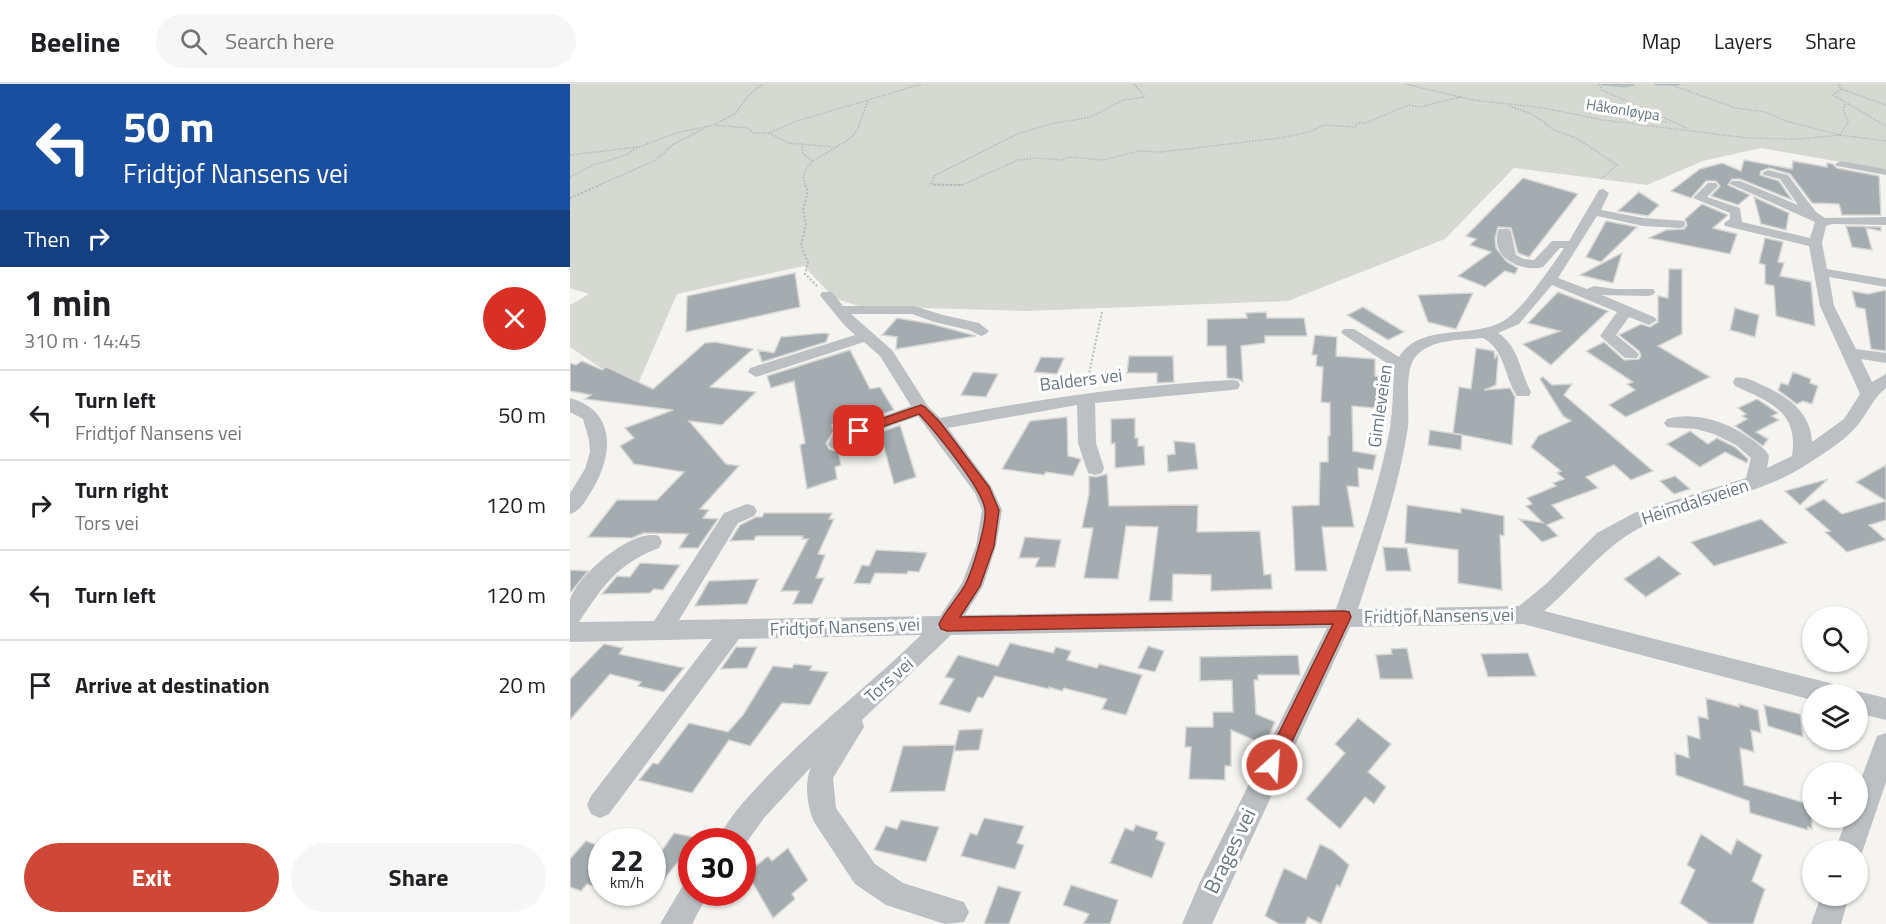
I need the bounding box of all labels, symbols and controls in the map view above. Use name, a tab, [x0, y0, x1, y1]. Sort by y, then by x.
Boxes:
search box	[156, 14, 576, 68]
text: Beeline	[30, 20, 120, 63]
text: Search here	[225, 24, 334, 58]
icon: search	[177, 25, 210, 58]
text: Map	[1642, 25, 1681, 57]
text: Layers	[1714, 25, 1772, 57]
text: Share	[1805, 25, 1856, 57]
street label: Håkonløypa	[1584, 92, 1662, 127]
text: 50 m	[123, 94, 215, 158]
icon: left	[24, 108, 102, 186]
text: Fridtjof Nansens vei	[123, 152, 348, 193]
text: Then	[24, 222, 70, 256]
icon: right	[82, 222, 115, 255]
text: 1 min	[24, 275, 111, 330]
button: close	[483, 287, 546, 350]
text: 310 m · 14:45	[24, 325, 141, 356]
street label: Balders vei	[1038, 361, 1124, 398]
street label: Gimleveien	[1360, 363, 1399, 449]
text: Turn left	[75, 383, 156, 417]
text: 50 m	[498, 398, 546, 432]
icon: left	[24, 399, 57, 432]
pin	[833, 405, 884, 456]
icon: arrive	[842, 414, 875, 447]
text: Fridtjof Nansens vei	[75, 417, 242, 448]
street label: Heimdalsveien	[1638, 471, 1752, 532]
text: Turn right	[75, 473, 169, 507]
text: 120 m	[486, 488, 546, 522]
icon: right	[24, 489, 57, 522]
text: Tors vei	[75, 507, 139, 538]
text: Turn left	[75, 578, 156, 612]
text: 120 m	[486, 578, 546, 612]
icon: left	[24, 579, 57, 612]
street label: Fridtjof Nansens vei	[1364, 601, 1514, 630]
map controls	[1802, 606, 1868, 906]
button: search	[1802, 606, 1868, 672]
street label: Fridtjof Nansens vei	[769, 610, 921, 643]
street label: Tors vei	[858, 650, 919, 709]
text: Arrive at destination	[75, 668, 270, 702]
text: 20 m	[498, 668, 546, 702]
icon: arrive	[24, 669, 57, 702]
button: layers	[1802, 684, 1868, 750]
position arrow	[1240, 733, 1304, 797]
button: +	[1802, 762, 1868, 828]
street label: Brages vei	[1195, 802, 1264, 899]
speed limit sign: 30	[678, 828, 756, 906]
text: 22	[610, 837, 644, 883]
button: −	[1802, 840, 1868, 906]
button: Exit	[24, 843, 279, 912]
button: Share	[291, 843, 546, 912]
text: km/h	[610, 871, 644, 894]

